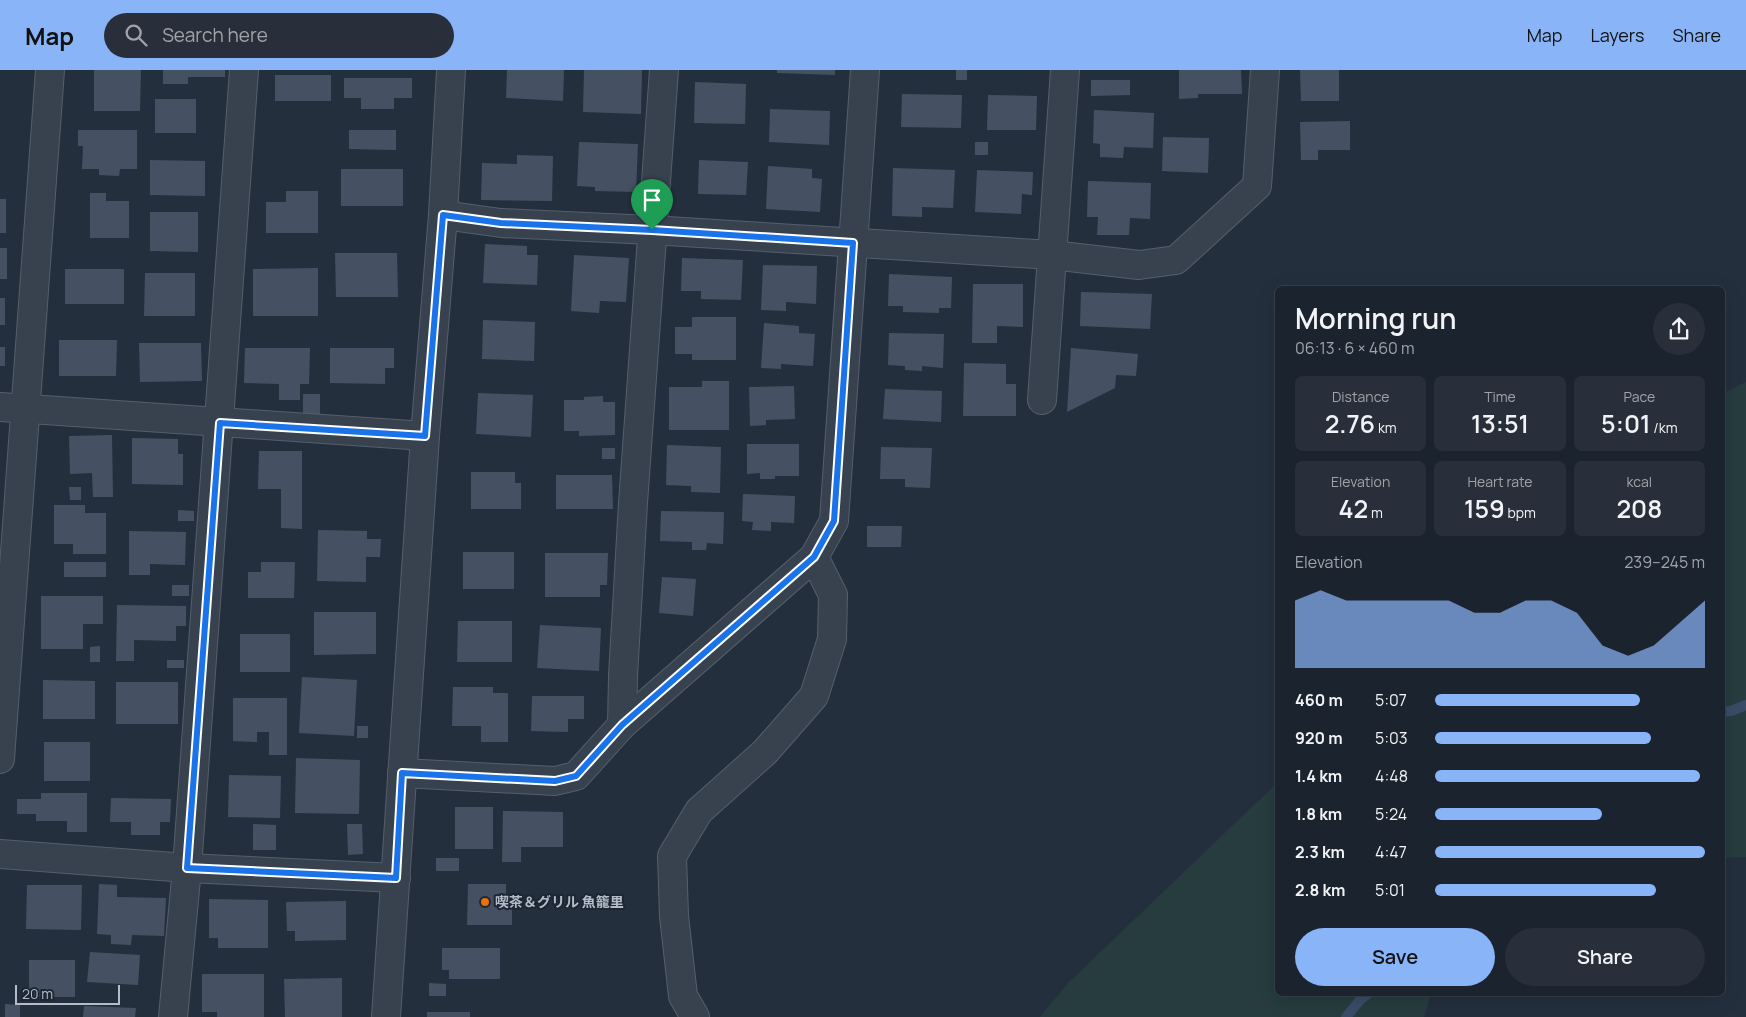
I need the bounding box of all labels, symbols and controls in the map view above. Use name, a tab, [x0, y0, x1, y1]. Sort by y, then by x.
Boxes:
search box	[104, 13, 454, 58]
text: Map	[25, 19, 74, 52]
icon: search	[122, 21, 150, 49]
text: Search here	[162, 22, 268, 48]
text: Map	[1527, 23, 1562, 47]
text: Layers	[1590, 23, 1644, 47]
text: Share	[1672, 23, 1721, 47]
pin	[631, 179, 673, 230]
icon: arrive	[638, 186, 666, 214]
text: Morning run	[1295, 299, 1456, 337]
button: share	[1653, 303, 1705, 355]
text: 06:13 · 6 × 460 m	[1295, 337, 1415, 359]
text: Distance	[1332, 387, 1389, 406]
text: Time	[1484, 387, 1516, 406]
text: Pace	[1624, 387, 1655, 406]
text: 2.76	[1325, 406, 1375, 441]
text: 13:51	[1471, 406, 1529, 441]
text: 5:01	[1601, 406, 1650, 441]
text: km	[1375, 418, 1397, 437]
text: /km	[1650, 418, 1678, 437]
text: Elevation	[1331, 472, 1390, 491]
text: Heart rate	[1468, 472, 1532, 491]
text: kcal	[1627, 472, 1652, 491]
text: 42	[1338, 491, 1368, 526]
text: 159	[1464, 491, 1505, 526]
text: 208	[1616, 491, 1662, 526]
text: m	[1368, 503, 1383, 522]
text: bpm	[1505, 503, 1536, 522]
text: Elevation	[1295, 551, 1363, 573]
text: 239–245 m	[1624, 551, 1705, 573]
text: 460 m	[1295, 689, 1343, 711]
text: 5:07	[1375, 689, 1407, 711]
text: 920 m	[1295, 727, 1343, 749]
text: 5:03	[1375, 727, 1408, 749]
text: 1.4 km	[1295, 765, 1342, 787]
text: 4:48	[1375, 765, 1408, 787]
text: 1.8 km	[1295, 803, 1342, 825]
text: 5:24	[1375, 803, 1407, 825]
text: 2.3 km	[1295, 841, 1345, 863]
text: 4:47	[1375, 841, 1407, 863]
text: 2.8 km	[1295, 879, 1345, 901]
text: 5:01	[1375, 879, 1405, 901]
place label: 喫茶＆グリル 魚籠里	[495, 892, 624, 911]
marker: 喫茶＆グリル 魚籠里	[479, 896, 491, 908]
button: Save	[1295, 928, 1495, 986]
button: Share	[1505, 928, 1705, 986]
scale bar	[15, 982, 120, 1005]
text: 20 m	[22, 984, 53, 1003]

